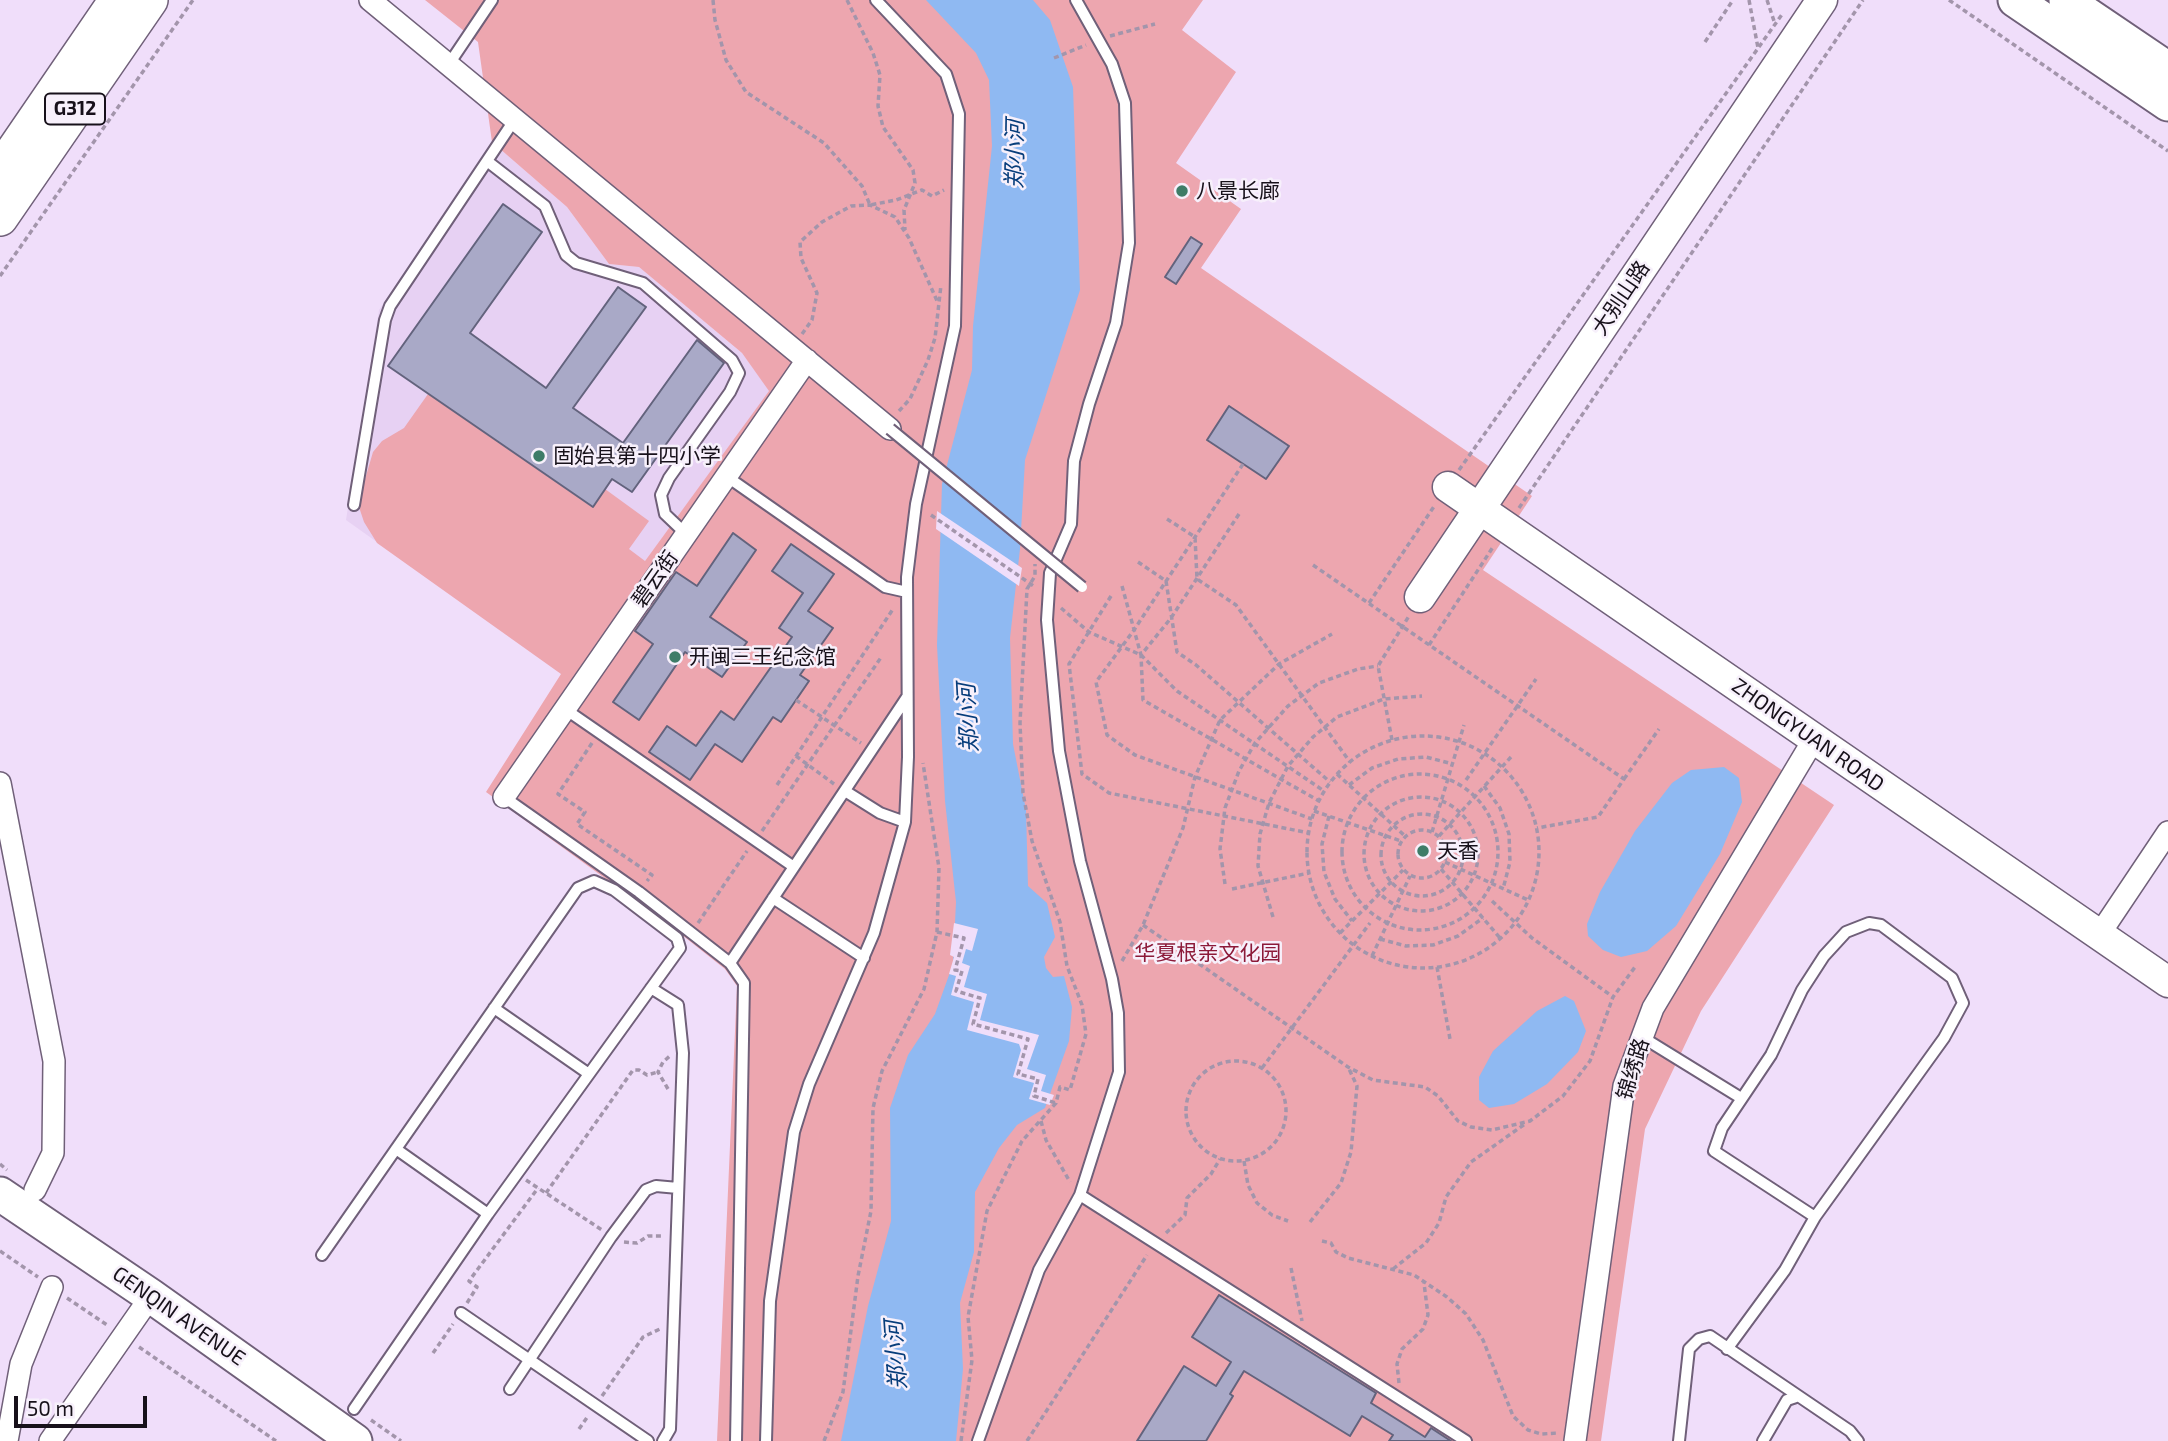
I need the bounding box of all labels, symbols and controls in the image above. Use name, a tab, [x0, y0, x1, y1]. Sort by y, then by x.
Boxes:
road number: G312	[45, 94, 105, 124]
water label: 郑小河	[1001, 119, 1029, 189]
place label: 八景长廊	[1196, 178, 1280, 204]
marker: 八景长廊	[1174, 183, 1190, 199]
street label: 大别山路	[1587, 256, 1655, 340]
place label: 固始县第十四小学	[553, 443, 721, 469]
marker: 固始县第十四小学	[531, 448, 547, 464]
street label: 碧云街	[627, 546, 683, 612]
place label: 开闽三王纪念馆	[689, 644, 836, 670]
marker: 开闽三王纪念馆	[667, 649, 683, 665]
street label: ZHONGYUAN ROAD	[1727, 673, 1889, 797]
water label: 郑小河	[952, 683, 984, 753]
place label: 天香	[1437, 838, 1479, 864]
marker: 天香	[1415, 843, 1431, 859]
park label: 华夏根亲文化园	[1135, 940, 1281, 966]
street label: 锦绣路	[1612, 1035, 1654, 1103]
street label: GENQIN AVENUE	[108, 1261, 250, 1371]
water label: 郑小河	[880, 1320, 912, 1390]
scale bar	[18, 1382, 150, 1426]
text: 50 m	[27, 1395, 74, 1420]

